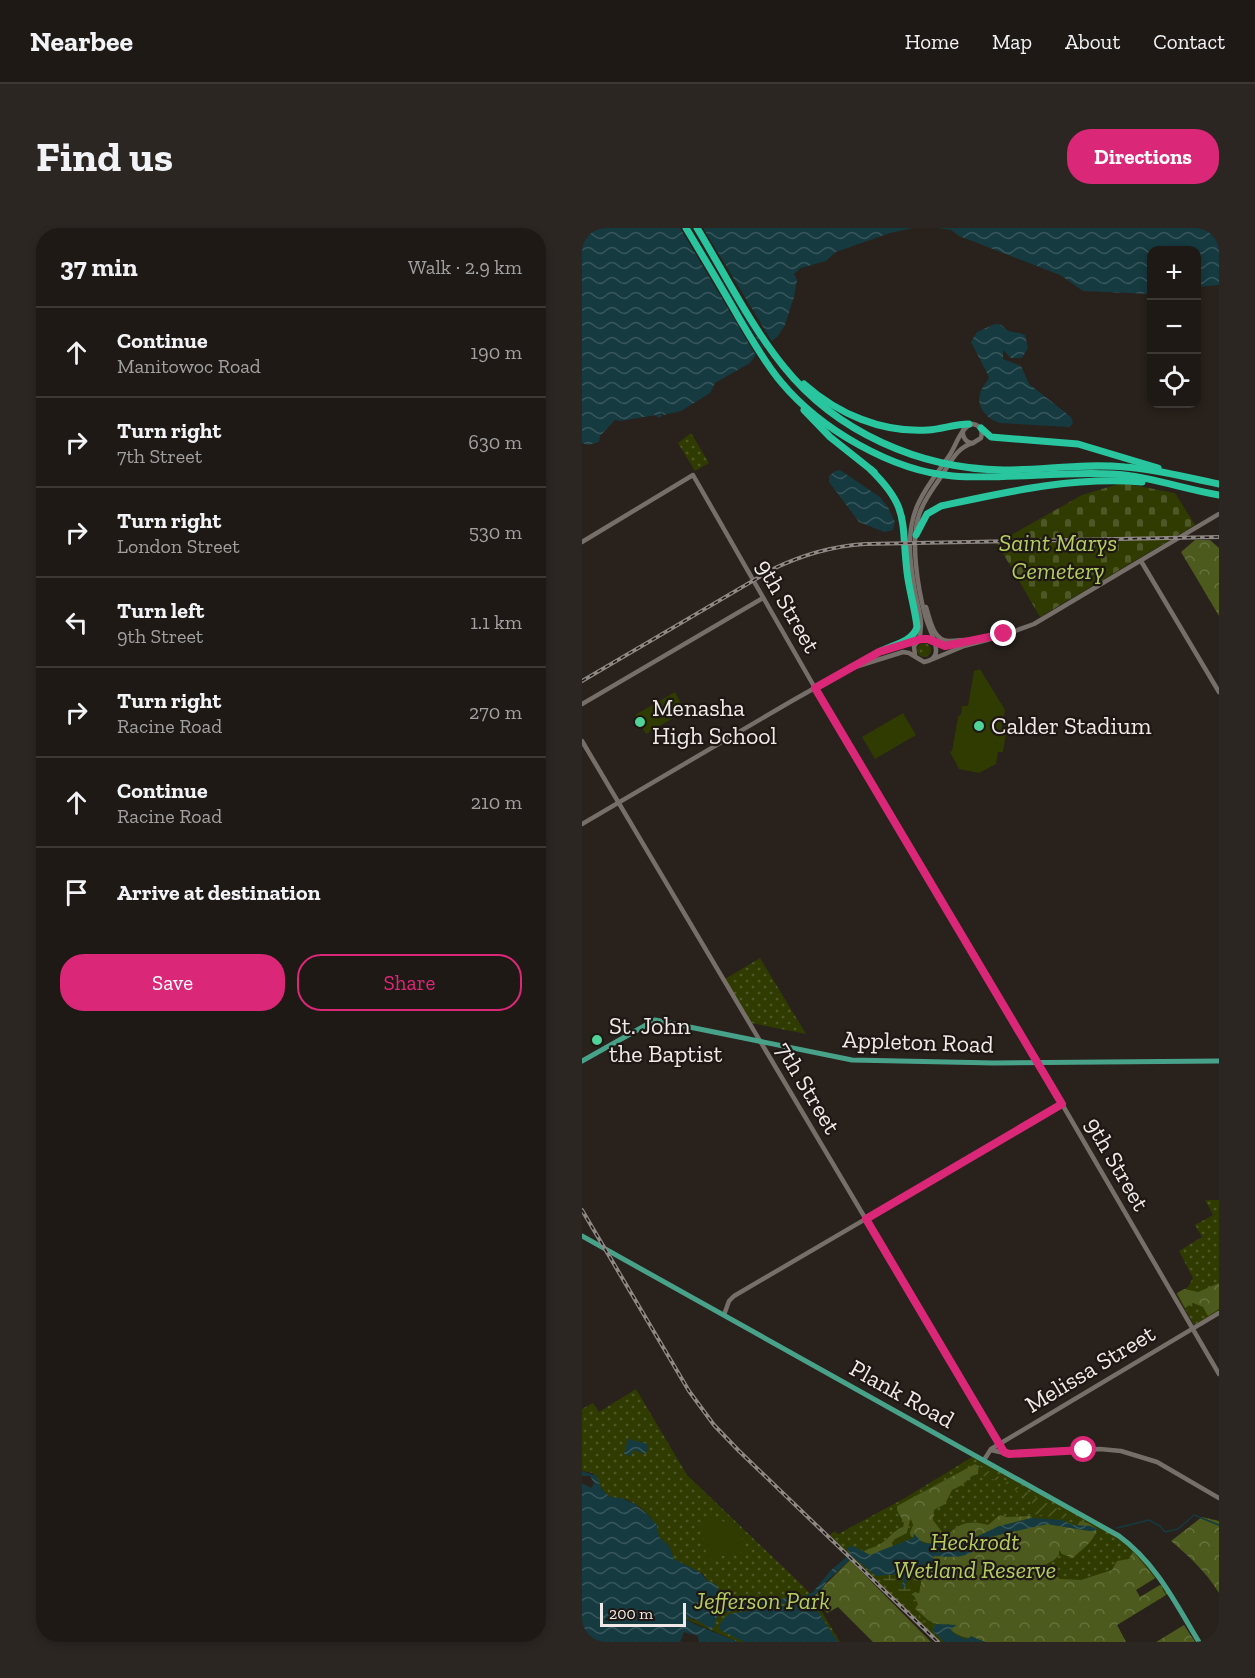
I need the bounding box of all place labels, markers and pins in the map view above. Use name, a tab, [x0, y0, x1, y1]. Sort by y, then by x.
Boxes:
place label: Menasha High School	[652, 693, 777, 750]
place label: Calder Stadium	[991, 711, 1152, 740]
marker: Menasha High School	[633, 715, 647, 729]
marker: Calder Stadium	[972, 719, 986, 733]
place label: St. John the Baptist	[609, 1011, 722, 1068]
marker: St. John the Baptist	[590, 1033, 604, 1047]

